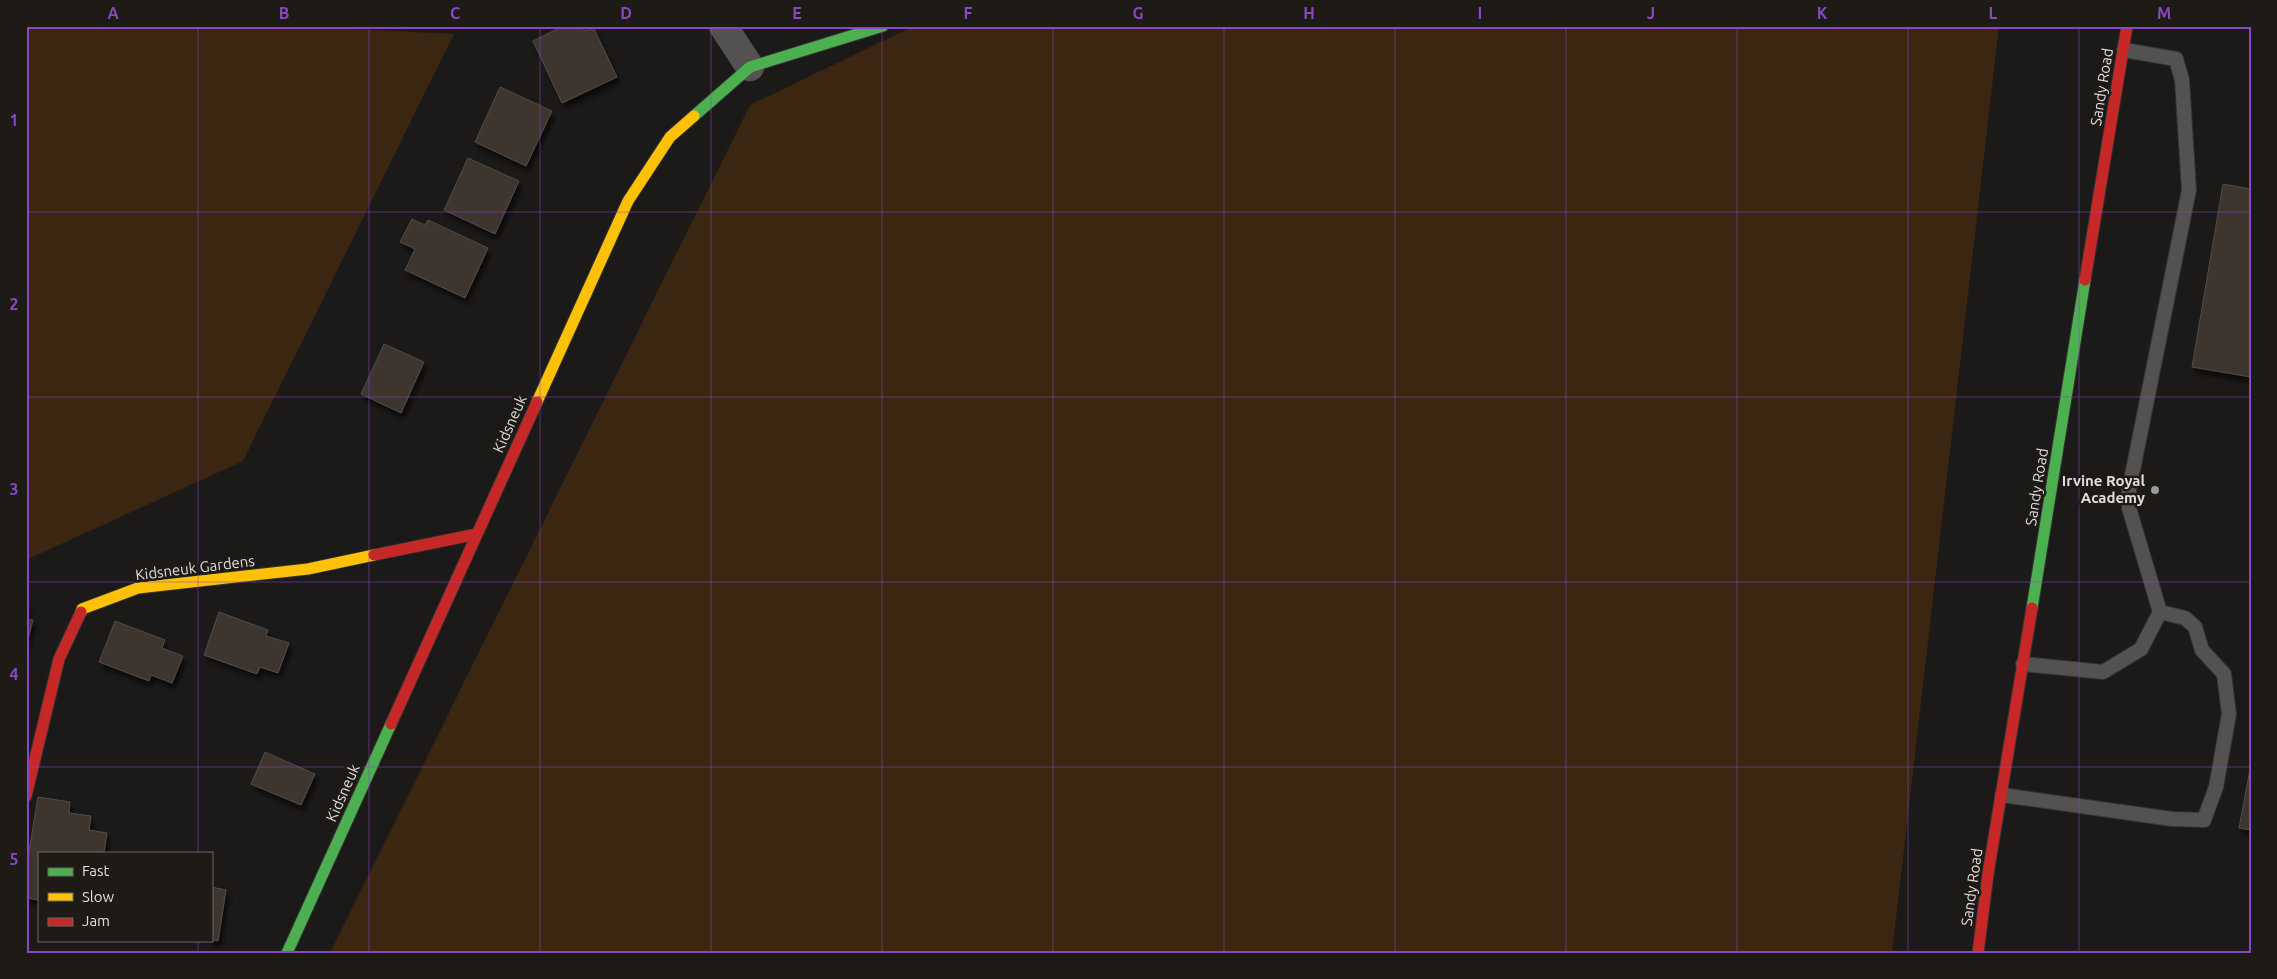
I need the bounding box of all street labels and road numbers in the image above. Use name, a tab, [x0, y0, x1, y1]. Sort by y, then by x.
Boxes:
street label: Sandy Road	[2087, 47, 2116, 127]
street label: Kidsneuk	[489, 392, 530, 455]
street label: Sandy Road	[2022, 447, 2051, 527]
street label: Kidsneuk Gardens	[134, 552, 256, 583]
street label: Kidsneuk	[322, 761, 363, 824]
street label: Sandy Road	[1958, 847, 1985, 927]

